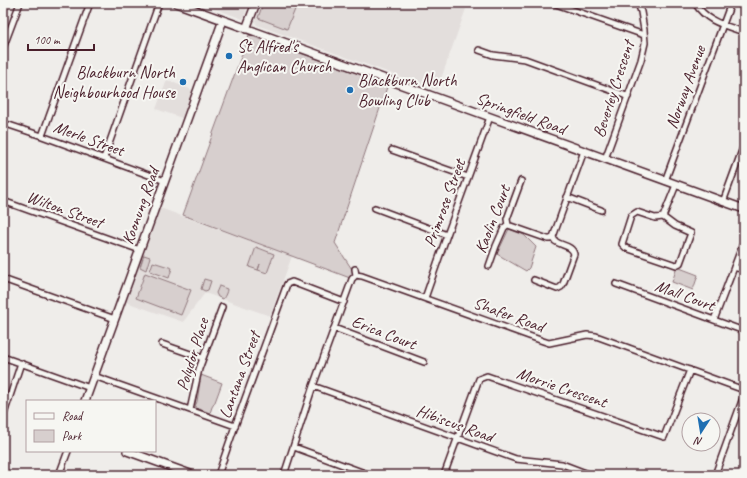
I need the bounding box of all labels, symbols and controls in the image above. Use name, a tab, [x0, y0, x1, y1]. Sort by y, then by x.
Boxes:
scale bar	[28, 26, 94, 52]
text: 100 m	[34, 32, 61, 48]
place label: St Alfred's Anglican Church	[237, 36, 332, 77]
street label: Beverley Crescent	[588, 36, 640, 140]
street label: Norway Avenue	[661, 41, 711, 132]
marker: St Alfred's Anglican Church	[224, 51, 234, 61]
place label: Blackburn North Neighbourhood House	[53, 62, 176, 103]
place label: Blackburn North Bowling Club	[358, 70, 457, 111]
marker: Blackburn North Neighbourhood House	[178, 77, 188, 87]
marker: Blackburn North Bowling Club	[345, 85, 355, 95]
street label: Springfield Road	[473, 88, 571, 140]
street label: Merle Street	[51, 116, 129, 162]
street label: Primrose Street	[419, 154, 471, 250]
street label: Koonung Road	[117, 163, 165, 247]
street label: Kaolin Court	[470, 180, 516, 256]
street label: Wilton Street	[24, 186, 108, 234]
street label: Mall Court	[652, 275, 720, 317]
street label: Shafer Road	[471, 292, 549, 338]
street label: Erica Court	[349, 311, 421, 355]
street label: Polydor Place	[172, 314, 214, 393]
street label: Lantana Street	[214, 327, 266, 421]
street label: Morrie Crescent	[514, 362, 612, 413]
legend	[26, 400, 156, 452]
street label: Hibiscus Road	[414, 400, 499, 448]
text: Road	[62, 408, 84, 424]
north arrow	[681, 412, 721, 452]
text: Park	[62, 428, 83, 444]
text: N	[692, 434, 704, 449]

